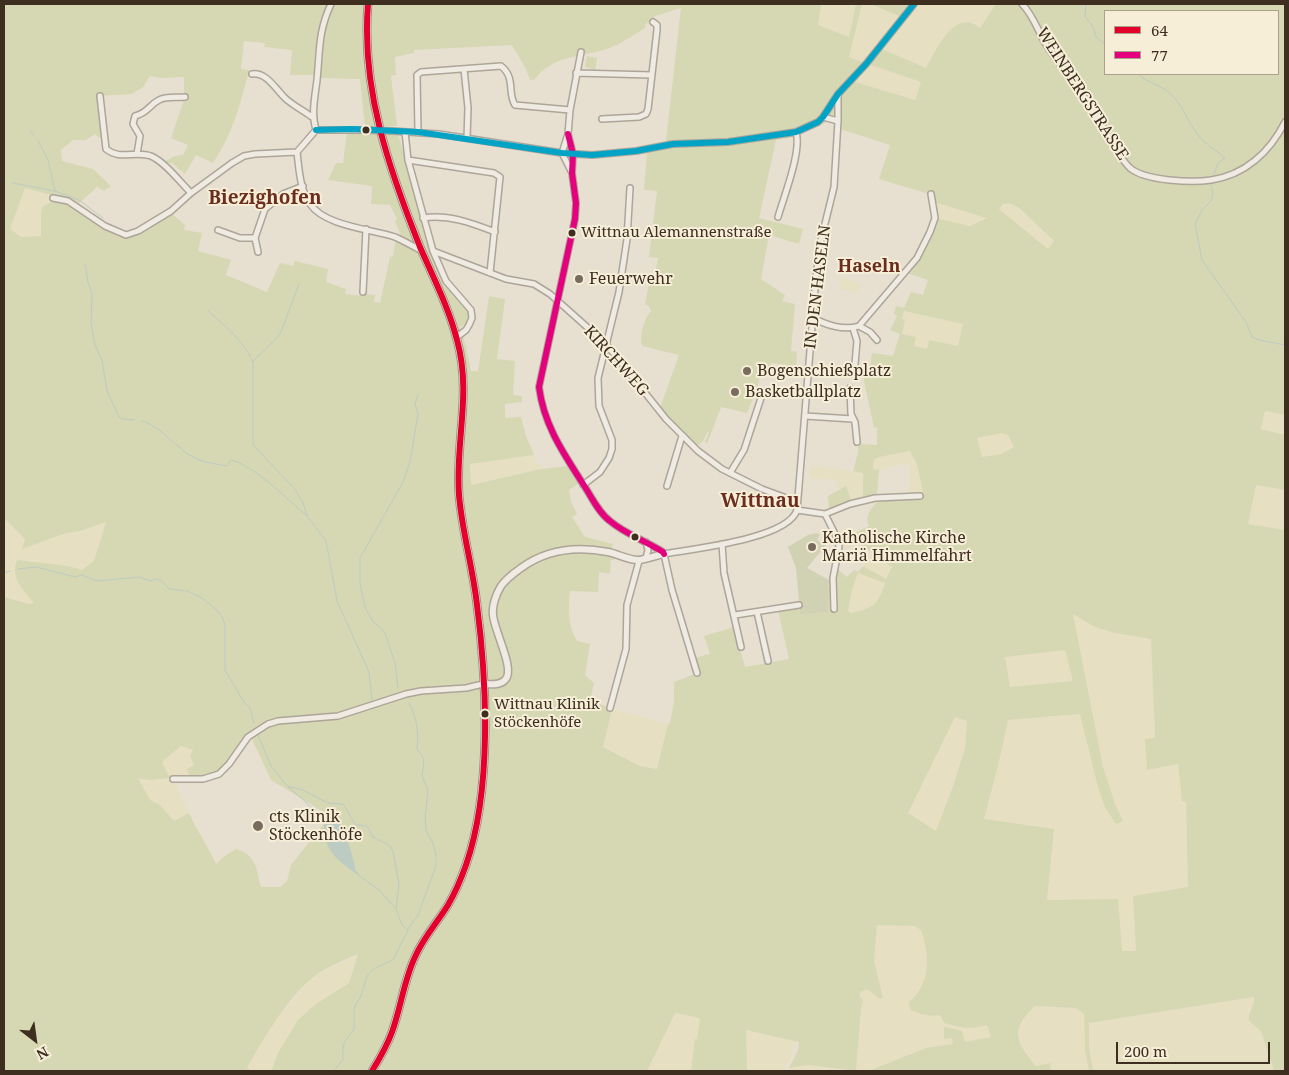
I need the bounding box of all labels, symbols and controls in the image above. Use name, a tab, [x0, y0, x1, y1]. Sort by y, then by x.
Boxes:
legend	[1104, 10, 1279, 75]
text: 64	[1151, 20, 1168, 40]
street label: WEINBERGSTRASSE	[1032, 24, 1132, 164]
text: 77	[1151, 45, 1168, 65]
unlabelled marker	[361, 125, 371, 135]
district label: Biezighofen	[208, 188, 322, 210]
place label: Wittnau Alemannenstraße	[581, 224, 772, 242]
street label: IN DEN HASELN	[801, 224, 835, 350]
marker: Wittnau Alemannenstraße	[567, 228, 577, 238]
district label: Haseln	[838, 256, 900, 278]
place label: Feuerwehr	[589, 269, 673, 289]
marker: Feuerwehr	[573, 273, 585, 285]
street label: KIRCHWEG	[579, 322, 653, 400]
place label: Bogenschießplatz	[757, 361, 891, 381]
marker: Bogenschießplatz	[741, 365, 753, 377]
place label: Basketballplatz	[745, 382, 861, 402]
marker: Basketballplatz	[729, 386, 741, 398]
district label: Wittnau	[720, 491, 800, 513]
place label: Katholische Kirche Mariä Himmelfahrt	[822, 528, 972, 566]
unlabelled marker	[630, 532, 640, 542]
marker: Katholische Kirche Mariä Himmelfahrt	[806, 541, 818, 553]
place label: Wittnau Klinik Stöckenhöfe	[494, 696, 600, 731]
marker: Wittnau Klinik Stöckenhöfe	[480, 709, 490, 719]
place label: cts Klinik Stöckenhöfe	[269, 807, 362, 845]
marker: cts Klinik Stöckenhöfe	[251, 819, 265, 833]
north arrow	[10, 1015, 60, 1065]
scale bar	[1119, 1032, 1273, 1064]
text: 200 m	[1124, 1041, 1167, 1061]
text: N	[33, 1042, 52, 1064]

